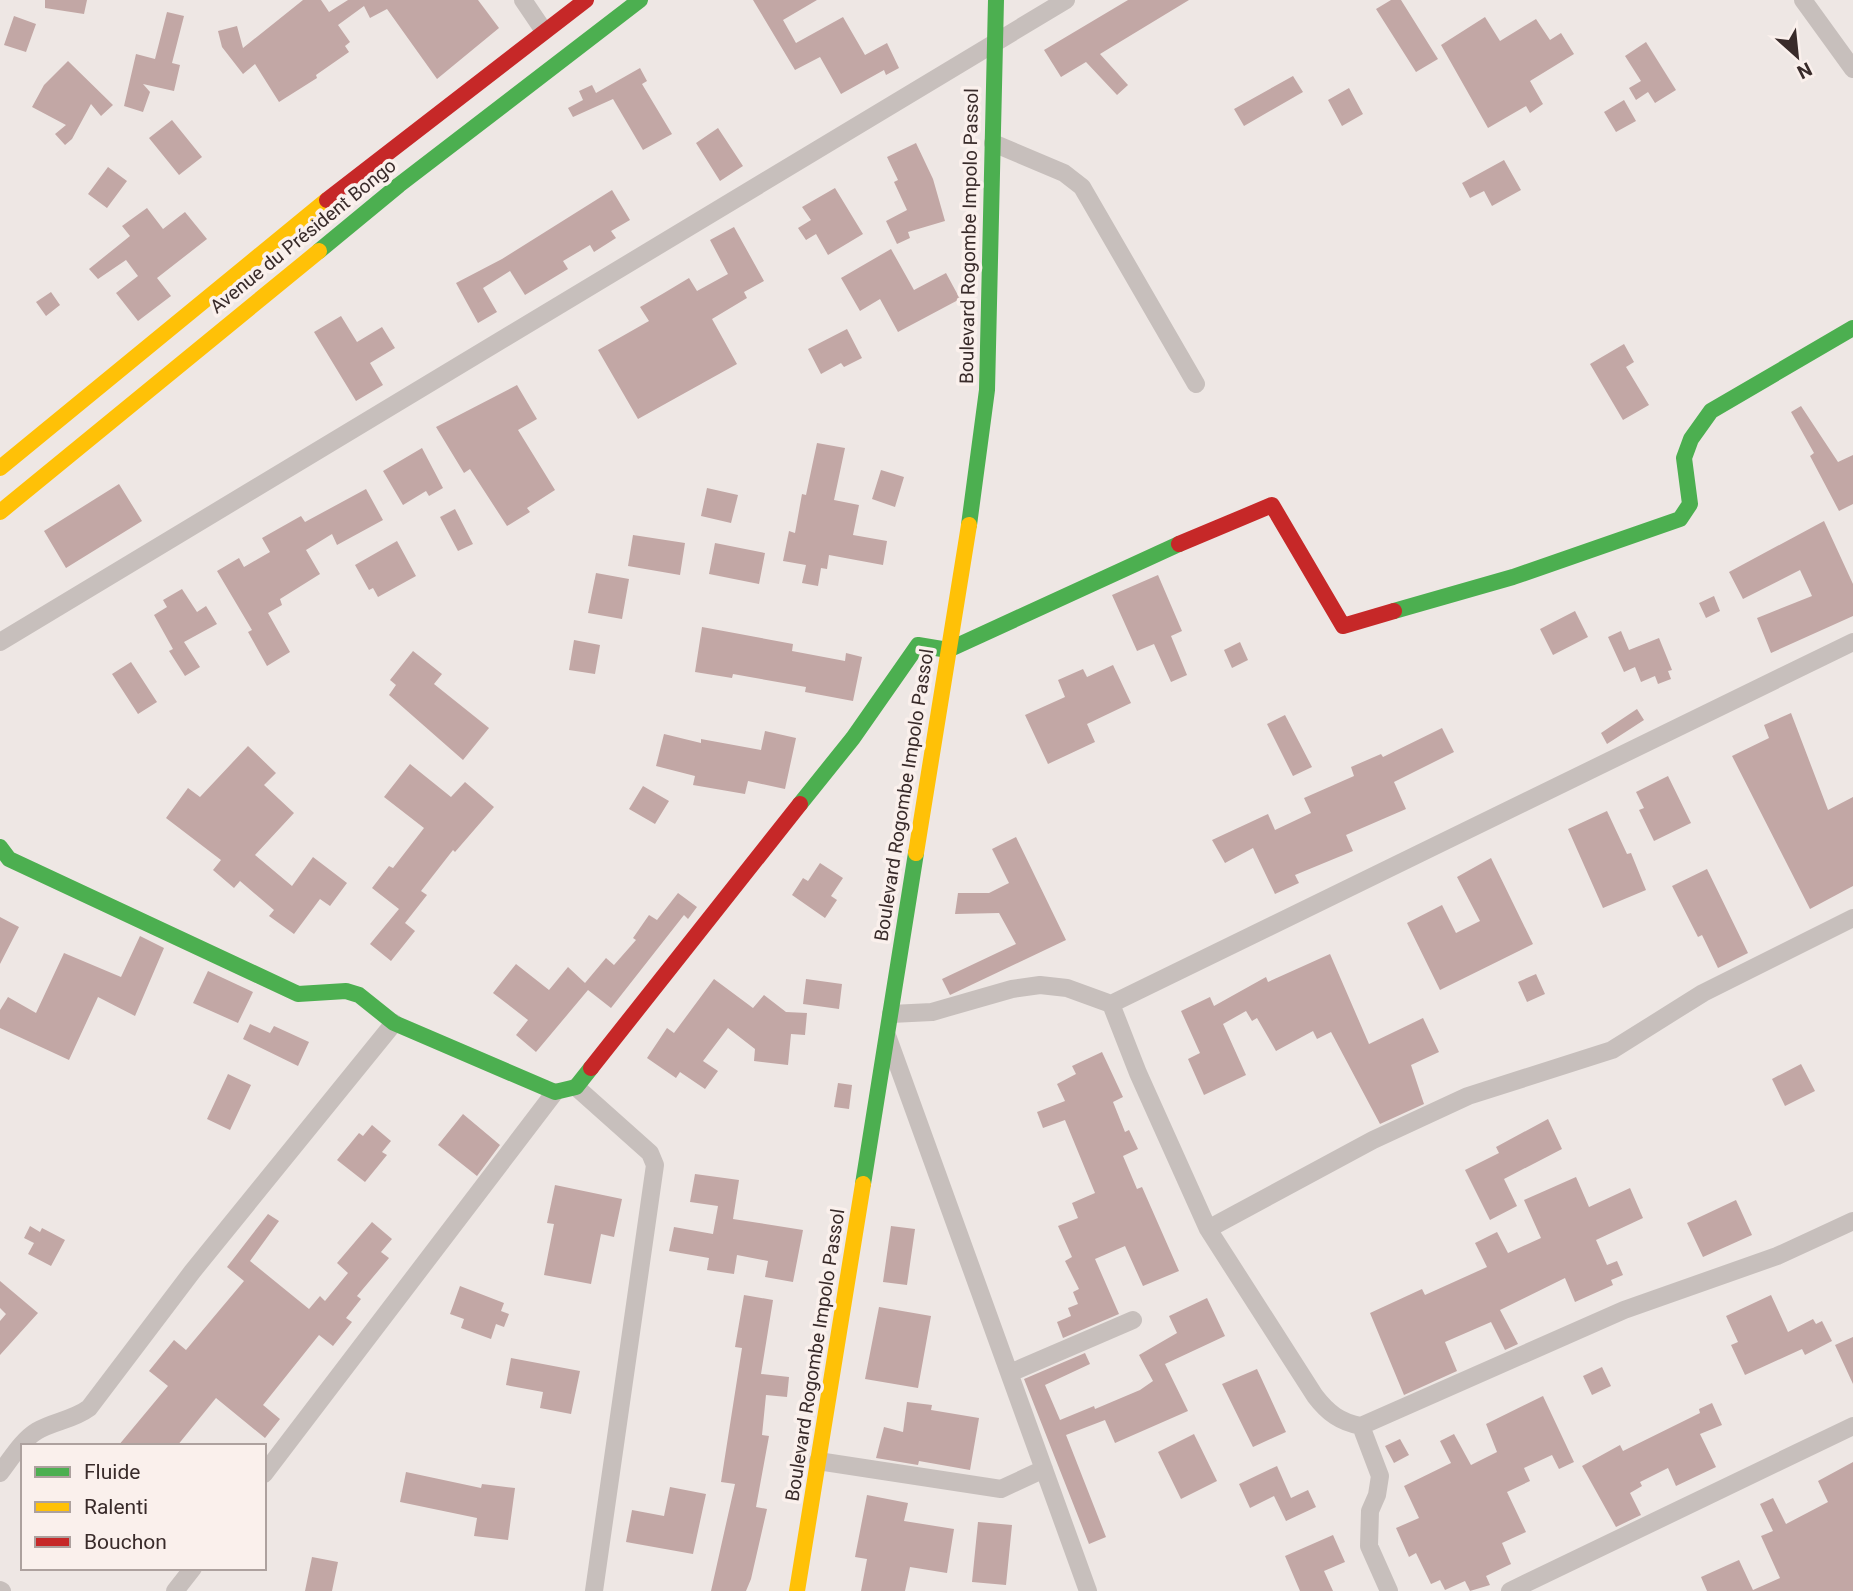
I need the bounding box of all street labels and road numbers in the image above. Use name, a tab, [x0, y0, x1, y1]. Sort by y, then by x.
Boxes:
street label: Boulevard Rogombe Impolo Passol	[955, 88, 983, 384]
street label: Avenue du Président Bongo	[205, 154, 401, 318]
street label: Boulevard Rogombe Impolo Passol	[870, 647, 938, 943]
street label: Boulevard Rogombe Impolo Passol	[781, 1207, 849, 1503]

